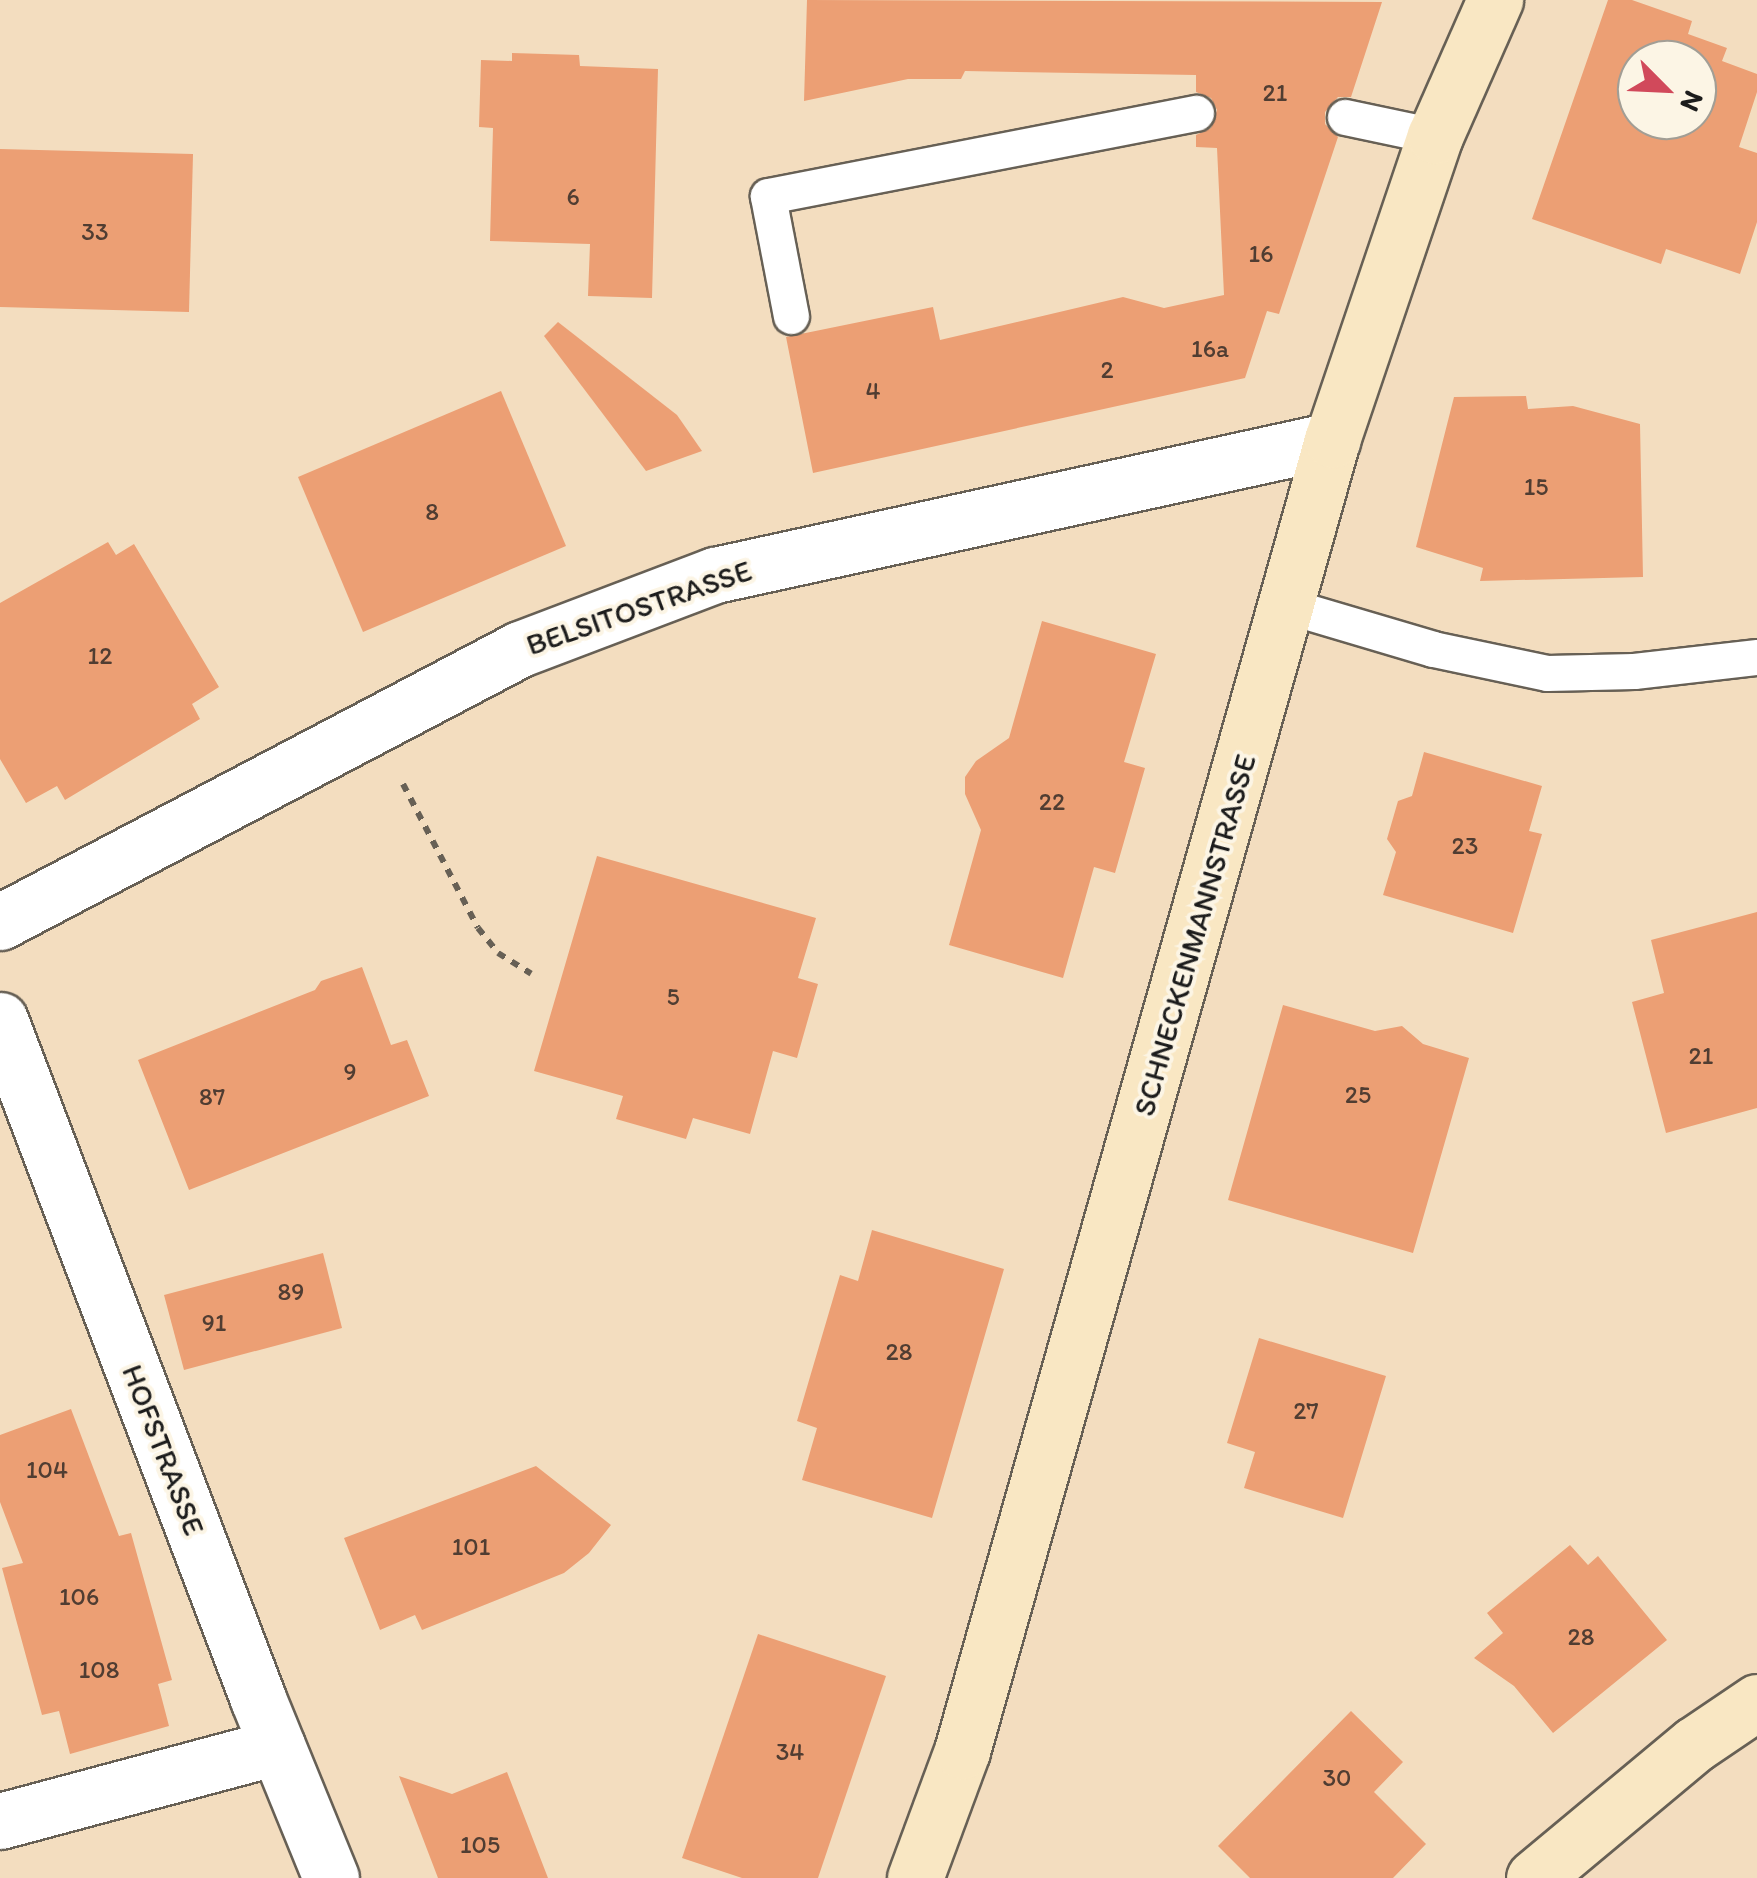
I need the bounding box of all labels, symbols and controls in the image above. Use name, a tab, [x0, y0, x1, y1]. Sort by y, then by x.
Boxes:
north arrow	[1617, 40, 1717, 140]
house number: 21	[1263, 77, 1287, 107]
text: N	[1673, 86, 1712, 117]
house number: 6	[566, 181, 580, 211]
house number: 33	[81, 216, 109, 246]
house number: 16	[1249, 238, 1273, 268]
house number: 16a	[1191, 333, 1229, 363]
house number: 2	[1100, 354, 1114, 384]
house number: 4	[865, 375, 881, 405]
house number: 15	[1524, 471, 1548, 501]
house number: 8	[425, 496, 439, 526]
street label: BELSITOSTRASSE	[522, 553, 756, 663]
house number: 12	[88, 640, 112, 670]
street label: SCHNECKENMANNSTRASSE	[1126, 750, 1264, 1120]
house number: 22	[1039, 786, 1065, 816]
house number: 23	[1452, 830, 1478, 860]
house number: 5	[666, 981, 680, 1011]
house number: 21	[1689, 1040, 1713, 1070]
house number: 9	[343, 1056, 357, 1086]
house number: 25	[1345, 1079, 1371, 1109]
house number: 87	[199, 1081, 225, 1111]
house number: 89	[278, 1276, 304, 1306]
house number: 91	[202, 1307, 226, 1337]
house number: 28	[886, 1336, 912, 1366]
street label: HOFSTRASSE	[114, 1360, 212, 1540]
house number: 27	[1293, 1395, 1319, 1425]
house number: 104	[26, 1454, 68, 1484]
house number: 101	[452, 1531, 490, 1561]
house number: 106	[59, 1581, 99, 1611]
house number: 28	[1568, 1621, 1594, 1651]
house number: 108	[79, 1654, 119, 1684]
house number: 34	[776, 1736, 804, 1766]
house number: 30	[1322, 1762, 1352, 1792]
house number: 105	[460, 1829, 500, 1859]

